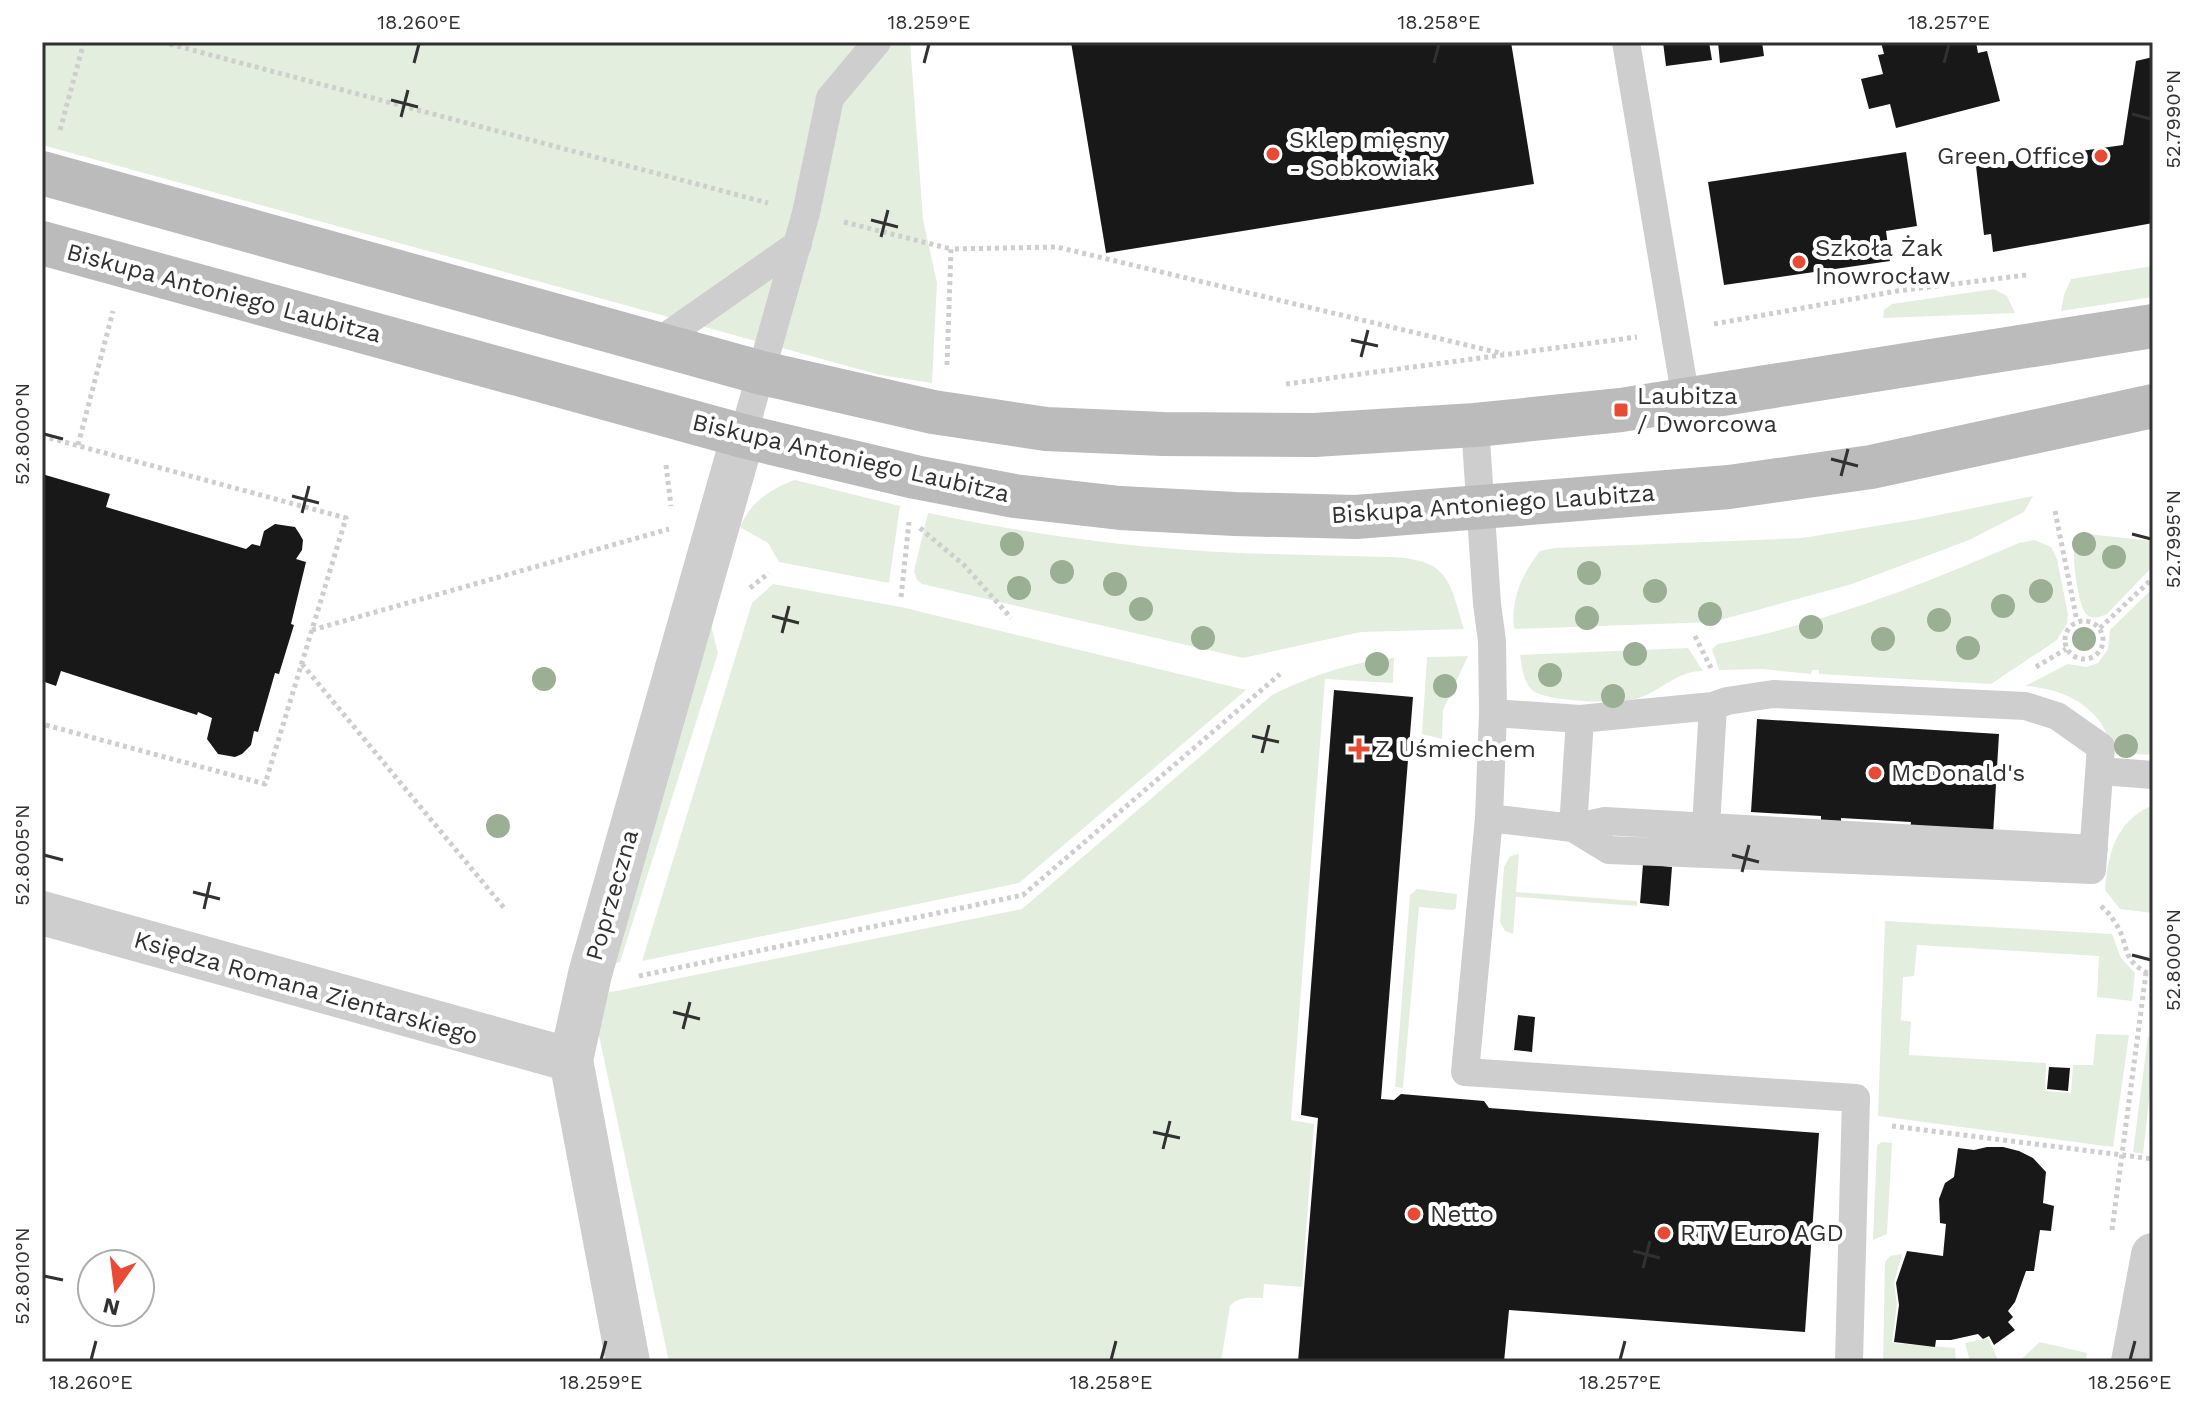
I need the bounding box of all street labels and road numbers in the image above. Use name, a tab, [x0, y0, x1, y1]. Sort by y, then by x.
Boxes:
street label: Biskupa Antoniego Laubitza	[64, 237, 384, 349]
street label: Biskupa Antoniego Laubitza	[690, 408, 1012, 508]
street label: Biskupa Antoniego Laubitza	[1330, 479, 1656, 529]
street label: Poprzeczna	[580, 826, 644, 964]
street label: Księdza Romana Zientarskiego	[131, 925, 481, 1051]

